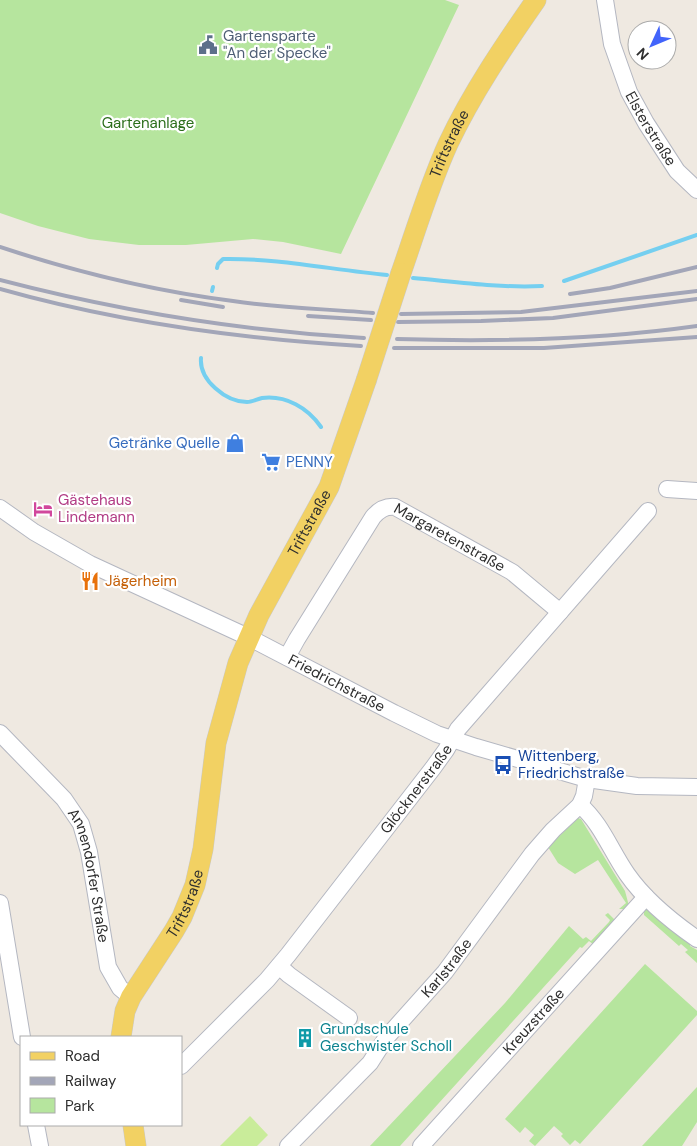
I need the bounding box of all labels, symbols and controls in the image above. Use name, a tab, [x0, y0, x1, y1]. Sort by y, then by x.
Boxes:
north arrow	[627, 20, 677, 70]
place label: Gartensparte "An der Specke"	[223, 26, 331, 63]
public building icon: Gartensparte "An der Specke"	[197, 34, 219, 56]
text: N	[633, 44, 653, 64]
street label: Elsterstraße	[621, 88, 681, 170]
street label: Triftstraße	[425, 106, 474, 181]
park label: Gartenanlage	[102, 113, 194, 133]
shop icon: Getränke Quelle	[224, 432, 246, 454]
place label: Getränke Quelle	[109, 433, 220, 453]
supermarket icon: PENNY	[260, 451, 282, 473]
place label: PENNY	[286, 452, 333, 472]
street label: Triftstraße	[283, 486, 336, 560]
place label: Gästehaus Lindemann	[58, 490, 135, 527]
hotel icon: Gästehaus Lindemann	[32, 498, 54, 520]
street label: Margaretenstraße	[390, 498, 509, 576]
restaurant icon: Jägerheim	[79, 570, 101, 592]
place label: Jägerheim	[105, 571, 177, 591]
street label: Friedrichstraße	[285, 650, 388, 717]
street label: Glöcknerstraße	[376, 741, 457, 838]
place label: Wittenberg, Friedrichstraße	[518, 746, 624, 783]
bus stop icon: Wittenberg, Friedrichstraße	[492, 754, 514, 776]
street label: Annendorfer Straße	[63, 804, 114, 944]
street label: Triftstraße	[162, 868, 208, 942]
street label: Karlstraße	[417, 934, 476, 1002]
street label: Kreuzstraße	[498, 984, 569, 1059]
place label: Grundschule Geschwister Scholl	[320, 1019, 452, 1056]
building icon: Grundschule Geschwister Scholl	[294, 1027, 316, 1049]
legend	[20, 1036, 182, 1126]
text: Road	[65, 1046, 100, 1066]
text: Railway	[65, 1071, 117, 1091]
text: Park	[65, 1096, 95, 1116]

